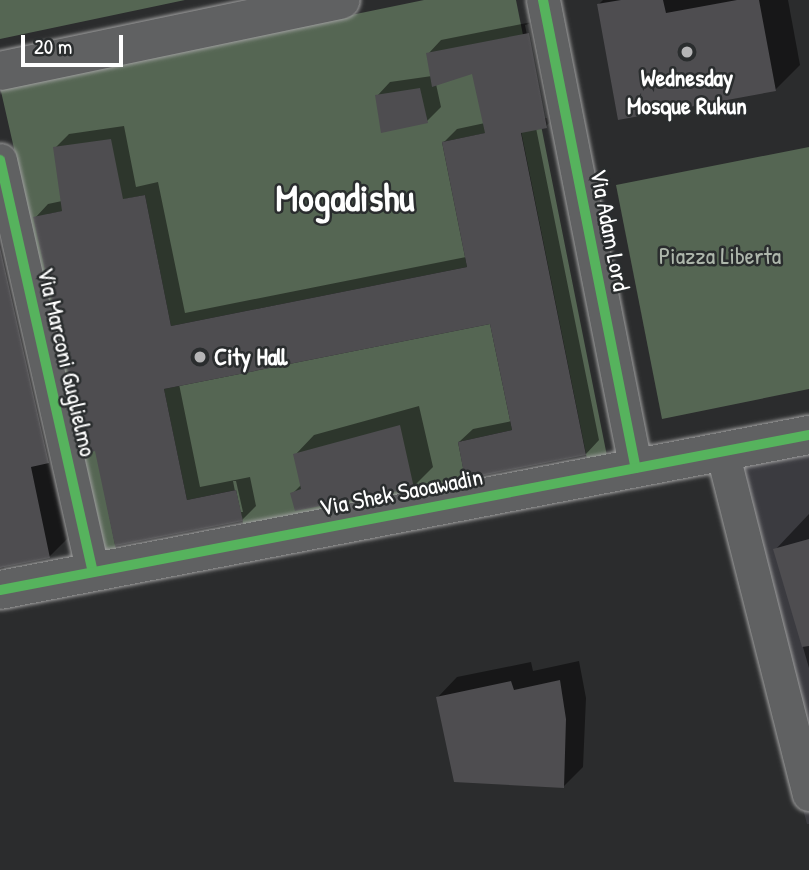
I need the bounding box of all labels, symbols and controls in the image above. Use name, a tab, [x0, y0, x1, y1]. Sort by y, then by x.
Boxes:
scale bar	[24, 21, 126, 65]
text: 20 m	[34, 32, 72, 61]
marker: Wednesday Mosque Rukun	[679, 44, 695, 60]
place label: Wednesday Mosque Rukun	[627, 64, 747, 120]
street label: Via Adam Lord	[584, 167, 636, 293]
district label: Mogadishu	[276, 175, 414, 221]
park label: Piazza Liberta	[659, 242, 781, 270]
street label: Via Marconi Guglielmo	[31, 265, 103, 459]
place label: City Hall	[214, 343, 287, 371]
marker: City Hall	[192, 349, 208, 365]
street label: Via Shek Saoawadin	[317, 462, 485, 522]

